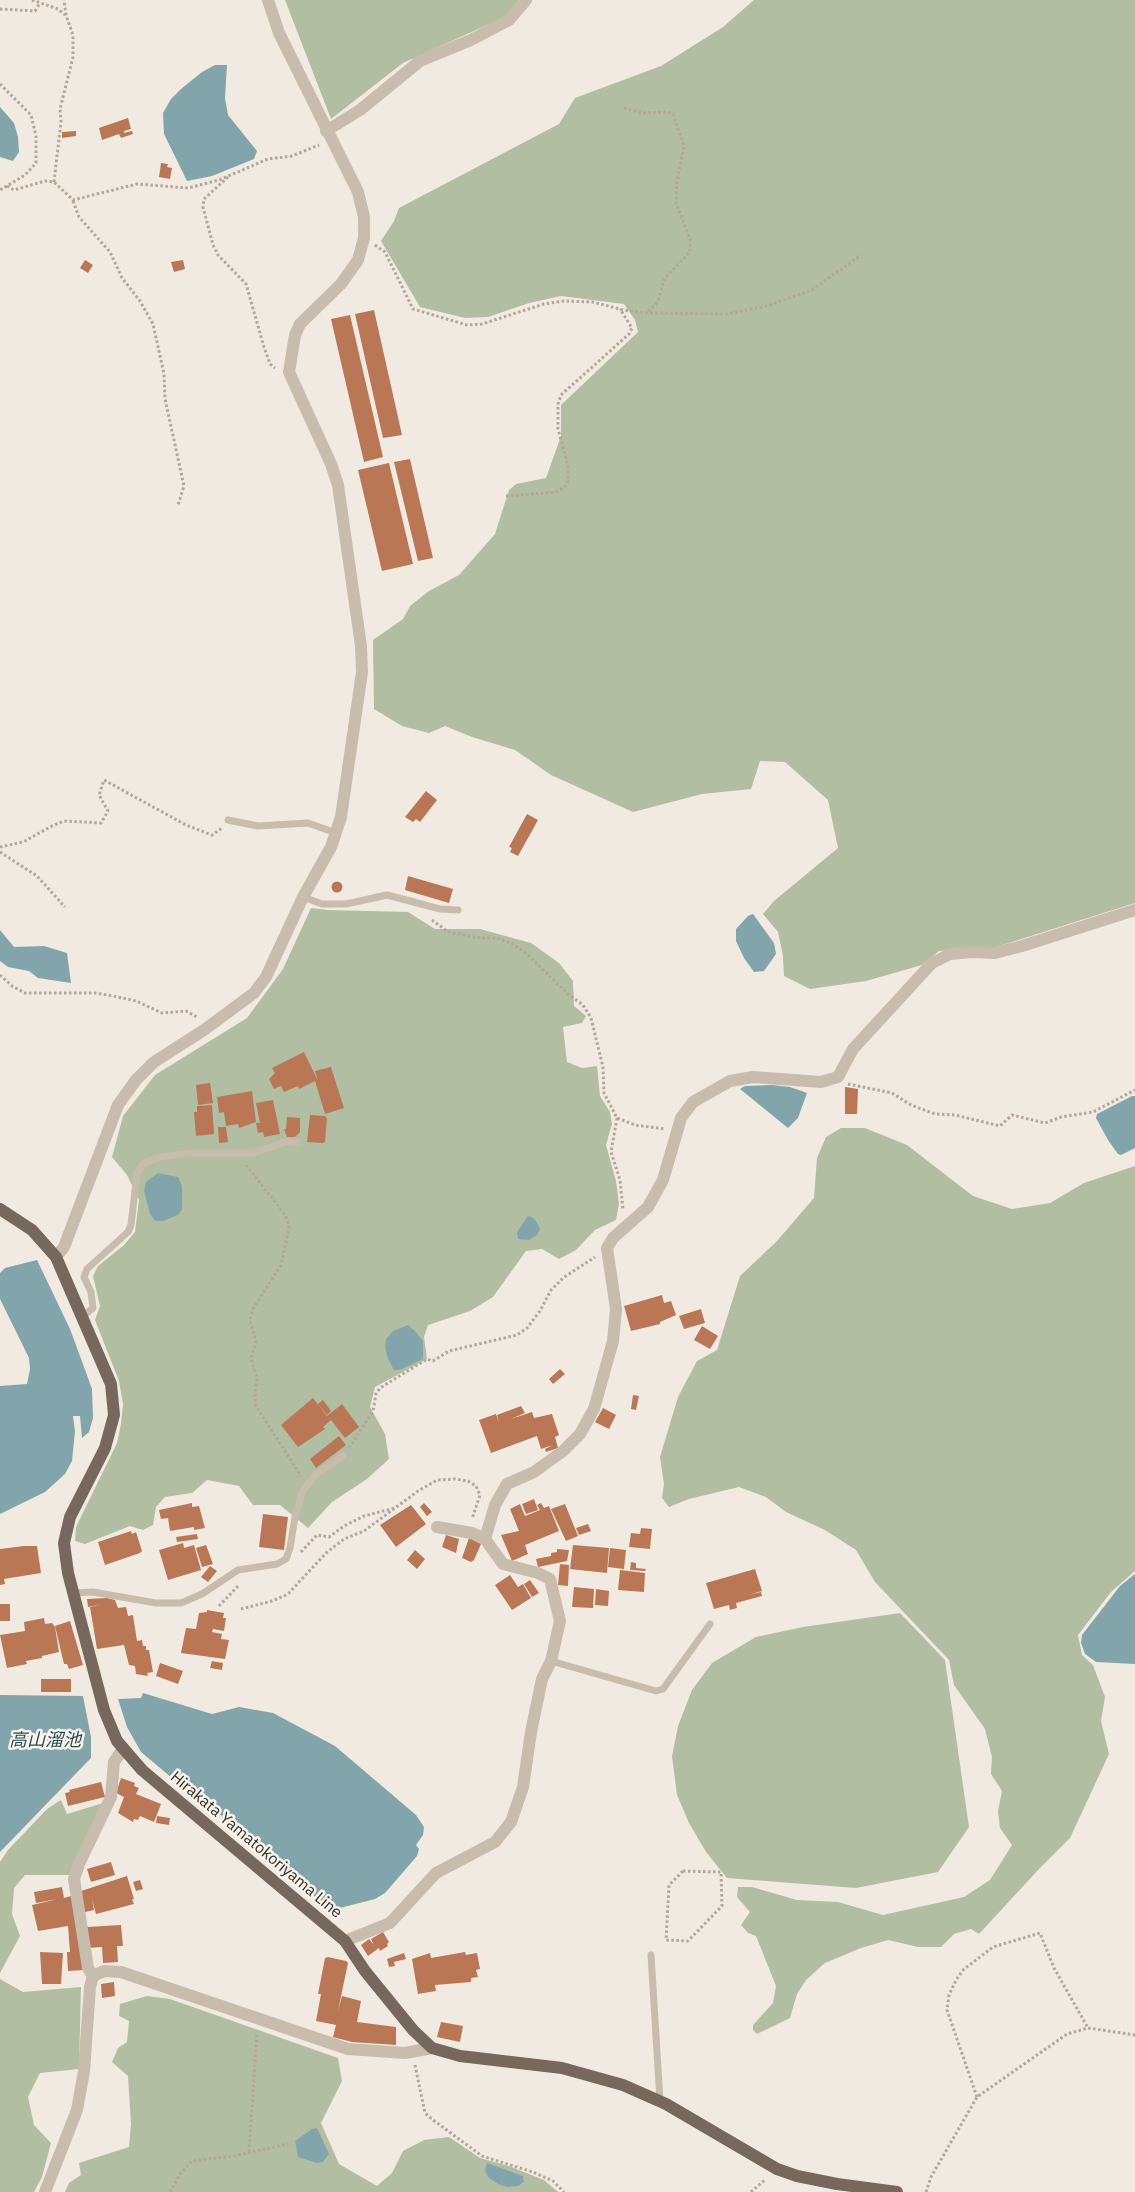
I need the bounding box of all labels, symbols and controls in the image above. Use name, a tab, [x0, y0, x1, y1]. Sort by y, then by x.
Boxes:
water label: 高山溜池	[9, 1730, 81, 1752]
street label: Hirakata Yamatokoriyama Line	[166, 1768, 346, 1922]

